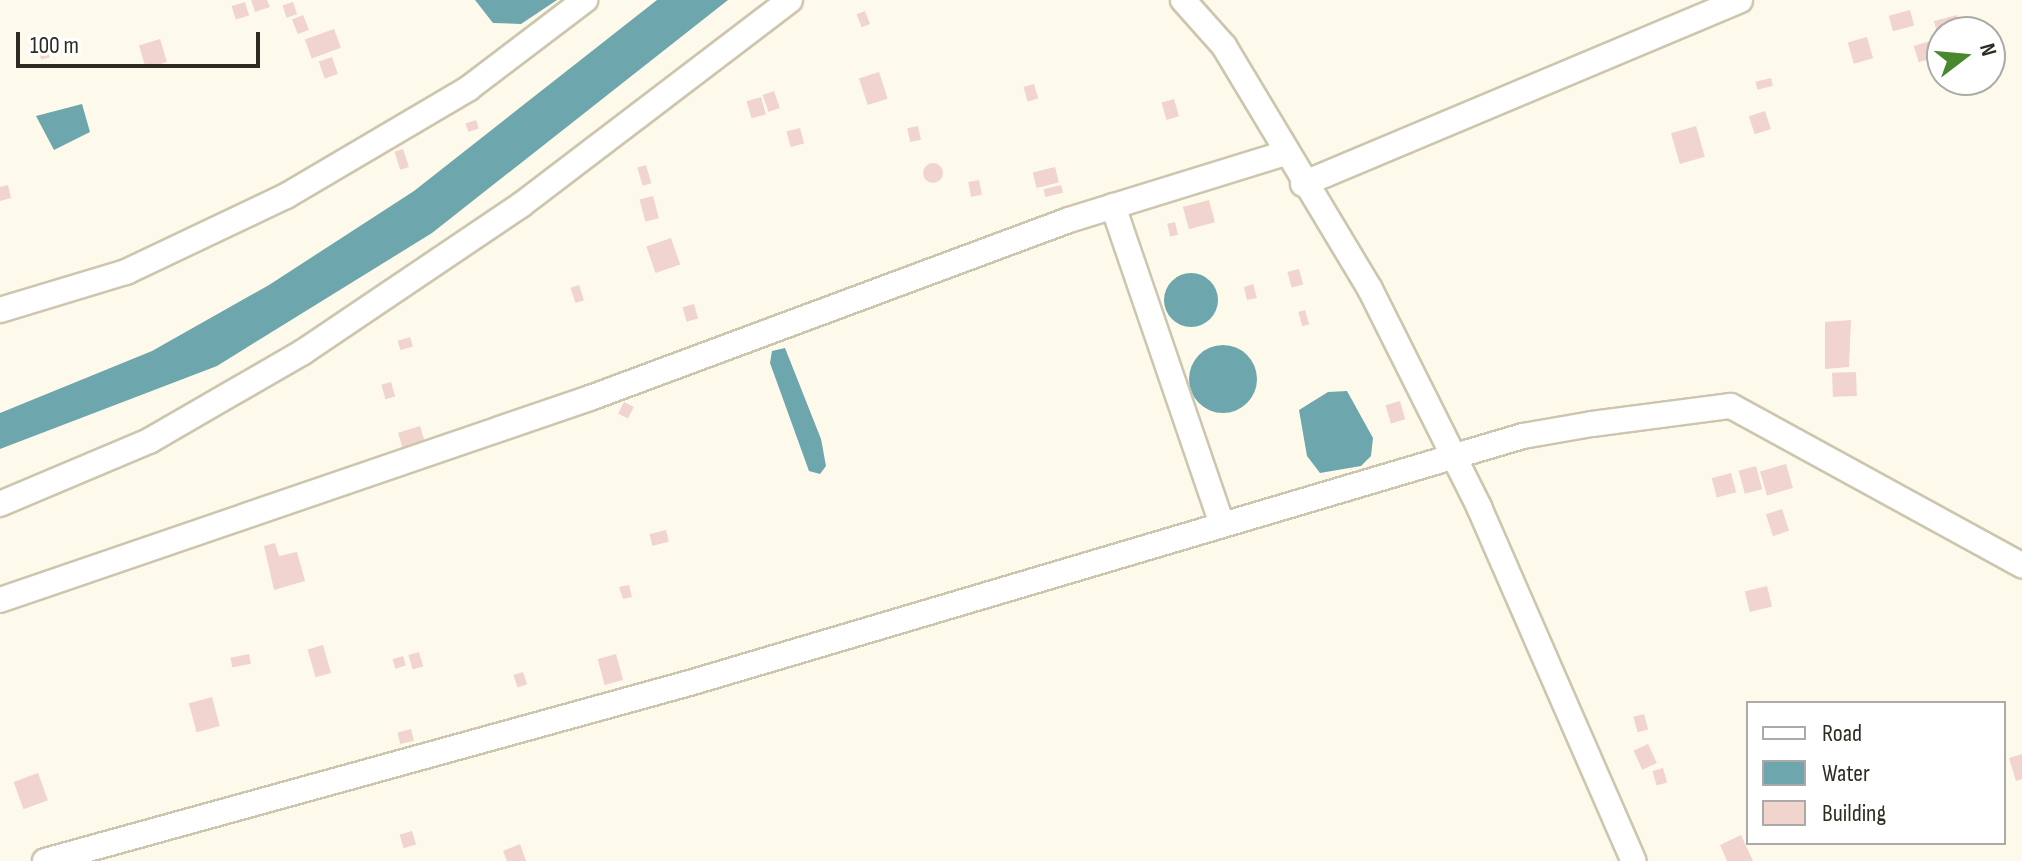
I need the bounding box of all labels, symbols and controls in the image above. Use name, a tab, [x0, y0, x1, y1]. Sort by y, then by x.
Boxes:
scale bar	[20, 16, 264, 66]
north arrow	[1926, 16, 2006, 96]
text: 100 m	[30, 31, 79, 60]
text: N	[1973, 40, 2002, 59]
legend	[1746, 701, 2006, 845]
text: Road	[1822, 719, 1862, 748]
text: Water	[1822, 759, 1870, 788]
text: Building	[1822, 799, 1886, 828]

